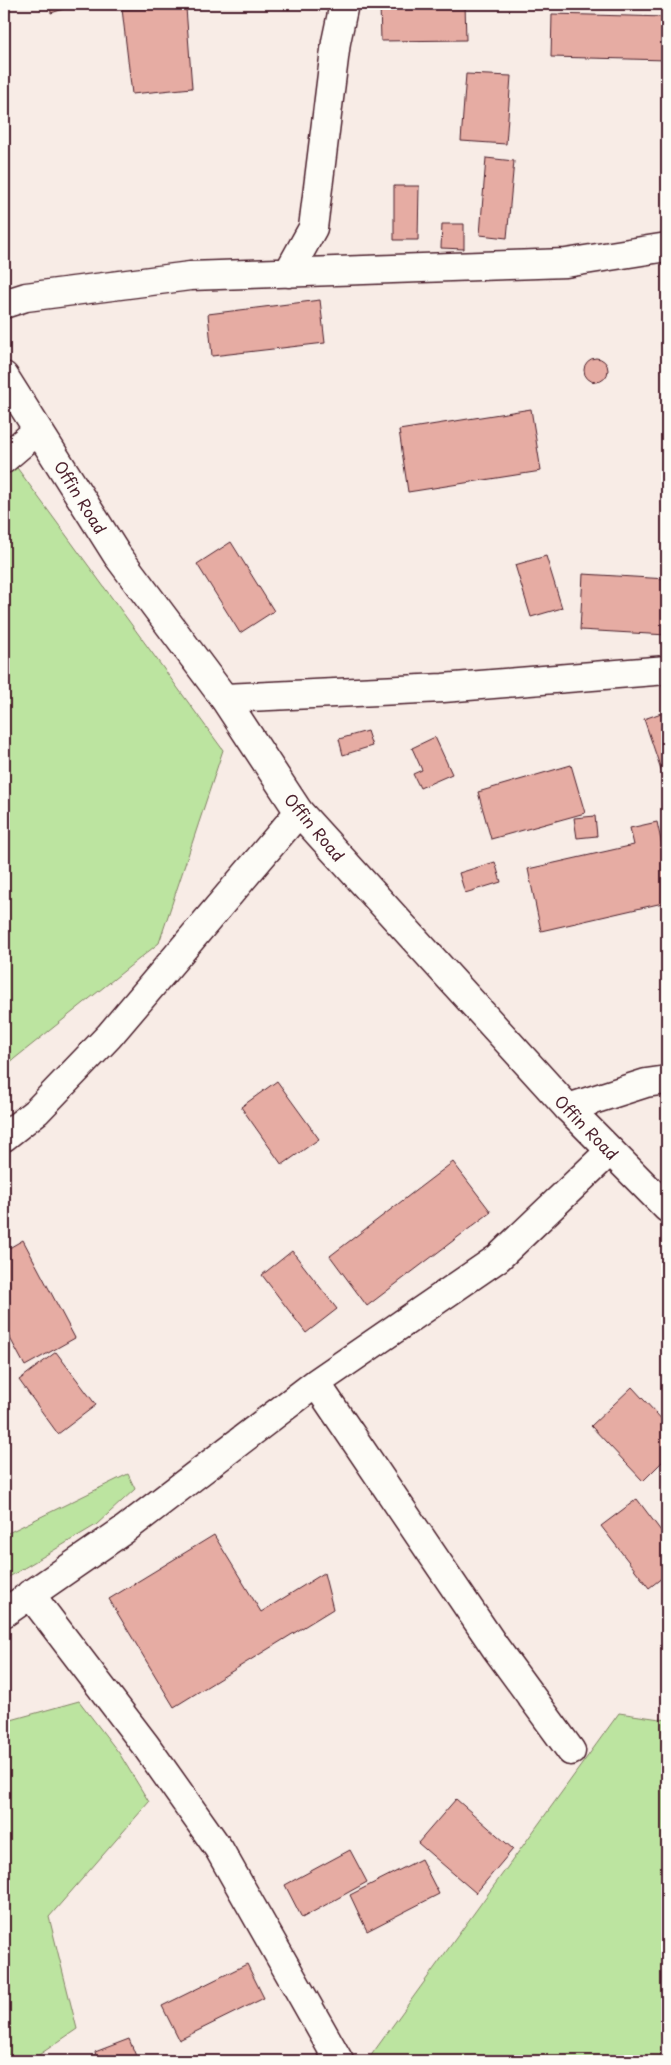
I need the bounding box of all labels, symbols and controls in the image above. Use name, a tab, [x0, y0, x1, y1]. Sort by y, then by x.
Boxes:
street label: Offin Road	[49, 456, 113, 538]
street label: Offin Road	[279, 788, 351, 866]
street label: Offin Road	[550, 1089, 624, 1165]

